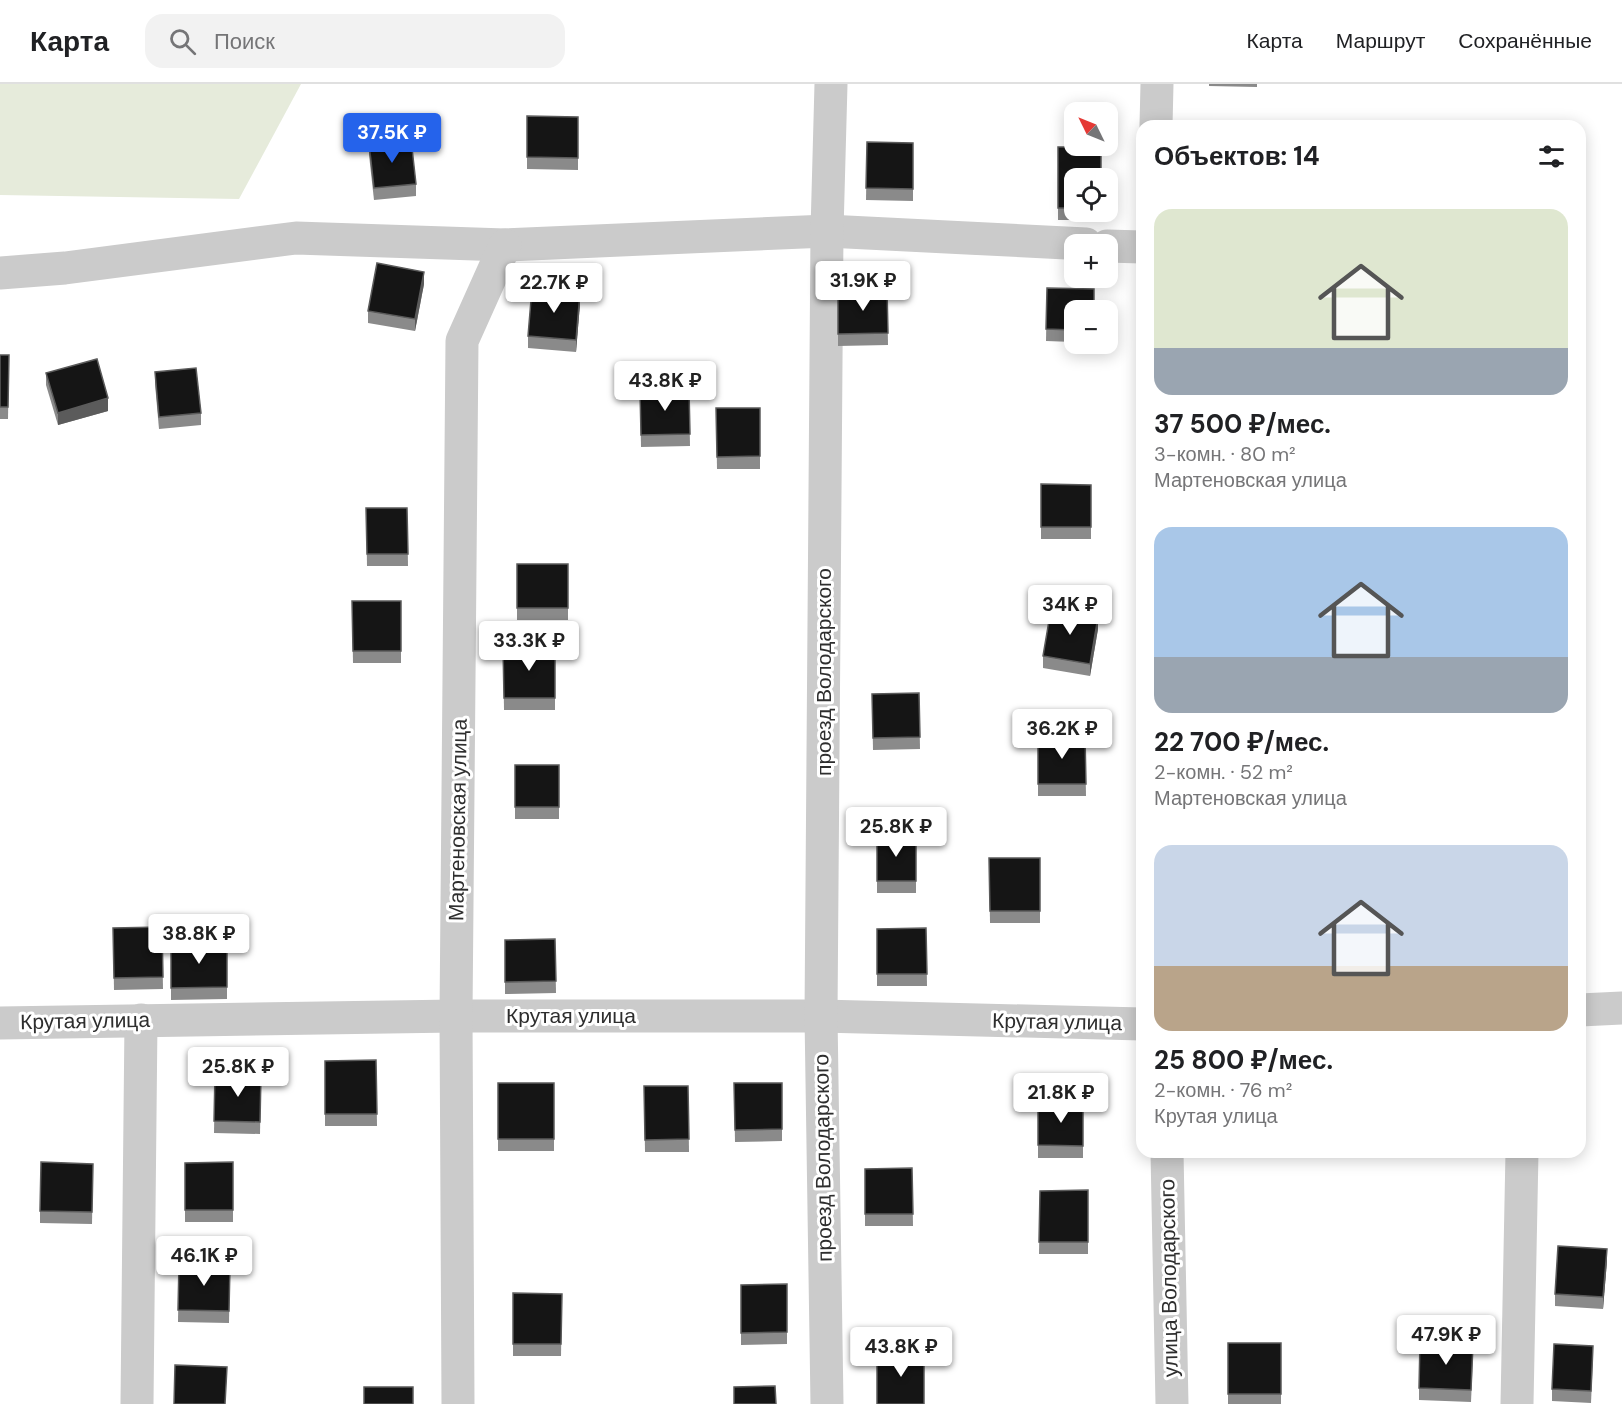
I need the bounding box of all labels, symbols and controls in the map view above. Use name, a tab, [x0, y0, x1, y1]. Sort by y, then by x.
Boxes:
search box	[145, 14, 565, 68]
text: Карта	[30, 23, 109, 60]
icon: search	[166, 25, 199, 58]
text: Поиск	[214, 27, 275, 56]
text: Карта	[1247, 27, 1303, 55]
text: Маршрут	[1336, 27, 1425, 55]
text: Сохранённые	[1458, 27, 1592, 55]
north arrow	[1064, 102, 1118, 156]
map controls	[1064, 102, 1118, 354]
pin: 37.5K ₽	[337, 113, 447, 164]
text: 37.5K ₽	[357, 119, 427, 145]
text: Объектов: 14	[1154, 139, 1320, 173]
icon: filters	[1535, 140, 1568, 173]
button: locate	[1064, 168, 1118, 222]
button: +	[1064, 234, 1118, 288]
icon: home	[1307, 248, 1415, 356]
pin: 31.9K ₽	[808, 261, 918, 312]
pin: 22.7K ₽	[499, 263, 609, 314]
text: 31.9K ₽	[829, 267, 897, 293]
text: 22.7K ₽	[519, 269, 589, 295]
button: −	[1064, 300, 1118, 354]
pin: 43.8K ₽	[610, 361, 720, 412]
text: 43.8K ₽	[628, 367, 702, 393]
text: 37 500 ₽/мес.	[1154, 407, 1331, 441]
text: 3-комн. · 80 m²	[1154, 441, 1296, 467]
text: Мартеновская улица	[1154, 467, 1347, 493]
icon: home	[1307, 566, 1415, 674]
street label: проезд Володарского	[810, 568, 838, 776]
pin: 34K ₽	[1028, 585, 1112, 636]
text: 34K ₽	[1042, 591, 1098, 617]
pin: 33.3K ₽	[474, 621, 584, 672]
text: 33.3K ₽	[493, 627, 565, 653]
pin: 36.2K ₽	[1007, 709, 1117, 760]
text: 36.2K ₽	[1026, 715, 1098, 741]
street label: Мартеновская улица	[442, 718, 474, 921]
text: 22 700 ₽/мес.	[1154, 725, 1329, 759]
text: 2-комн. · 52 m²	[1154, 759, 1293, 785]
text: Мартеновская улица	[1154, 785, 1347, 811]
pin: 25.8K ₽	[841, 807, 951, 858]
text: 25.8K ₽	[860, 813, 932, 839]
icon: home	[1307, 884, 1415, 992]
pin: 38.8K ₽	[144, 914, 254, 965]
text: 38.8K ₽	[162, 920, 236, 946]
street label: Крутая улица	[506, 1002, 636, 1030]
street label: Крутая улица	[20, 1006, 151, 1036]
street label: Крутая улица	[992, 1007, 1123, 1037]
text: 25 800 ₽/мес.	[1154, 1043, 1333, 1077]
pin: 25.8K ₽	[183, 1047, 293, 1098]
text: 25.8K ₽	[202, 1053, 274, 1079]
street label: проезд Володарского	[807, 1054, 839, 1262]
pin: 21.8K ₽	[1006, 1073, 1116, 1124]
text: 2-комн. · 76 m²	[1154, 1077, 1292, 1103]
text: 21.8K ₽	[1027, 1079, 1095, 1105]
text: Крутая улица	[1154, 1103, 1278, 1129]
street label: улица Володарского	[1153, 1179, 1185, 1377]
pin: 46.1K ₽	[149, 1236, 259, 1287]
text: 46.1K ₽	[170, 1242, 238, 1268]
pin: 47.9K ₽	[1391, 1315, 1501, 1366]
text: 47.9K ₽	[1411, 1321, 1481, 1347]
pin: 43.8K ₽	[846, 1327, 956, 1378]
text: 43.8K ₽	[864, 1333, 938, 1359]

